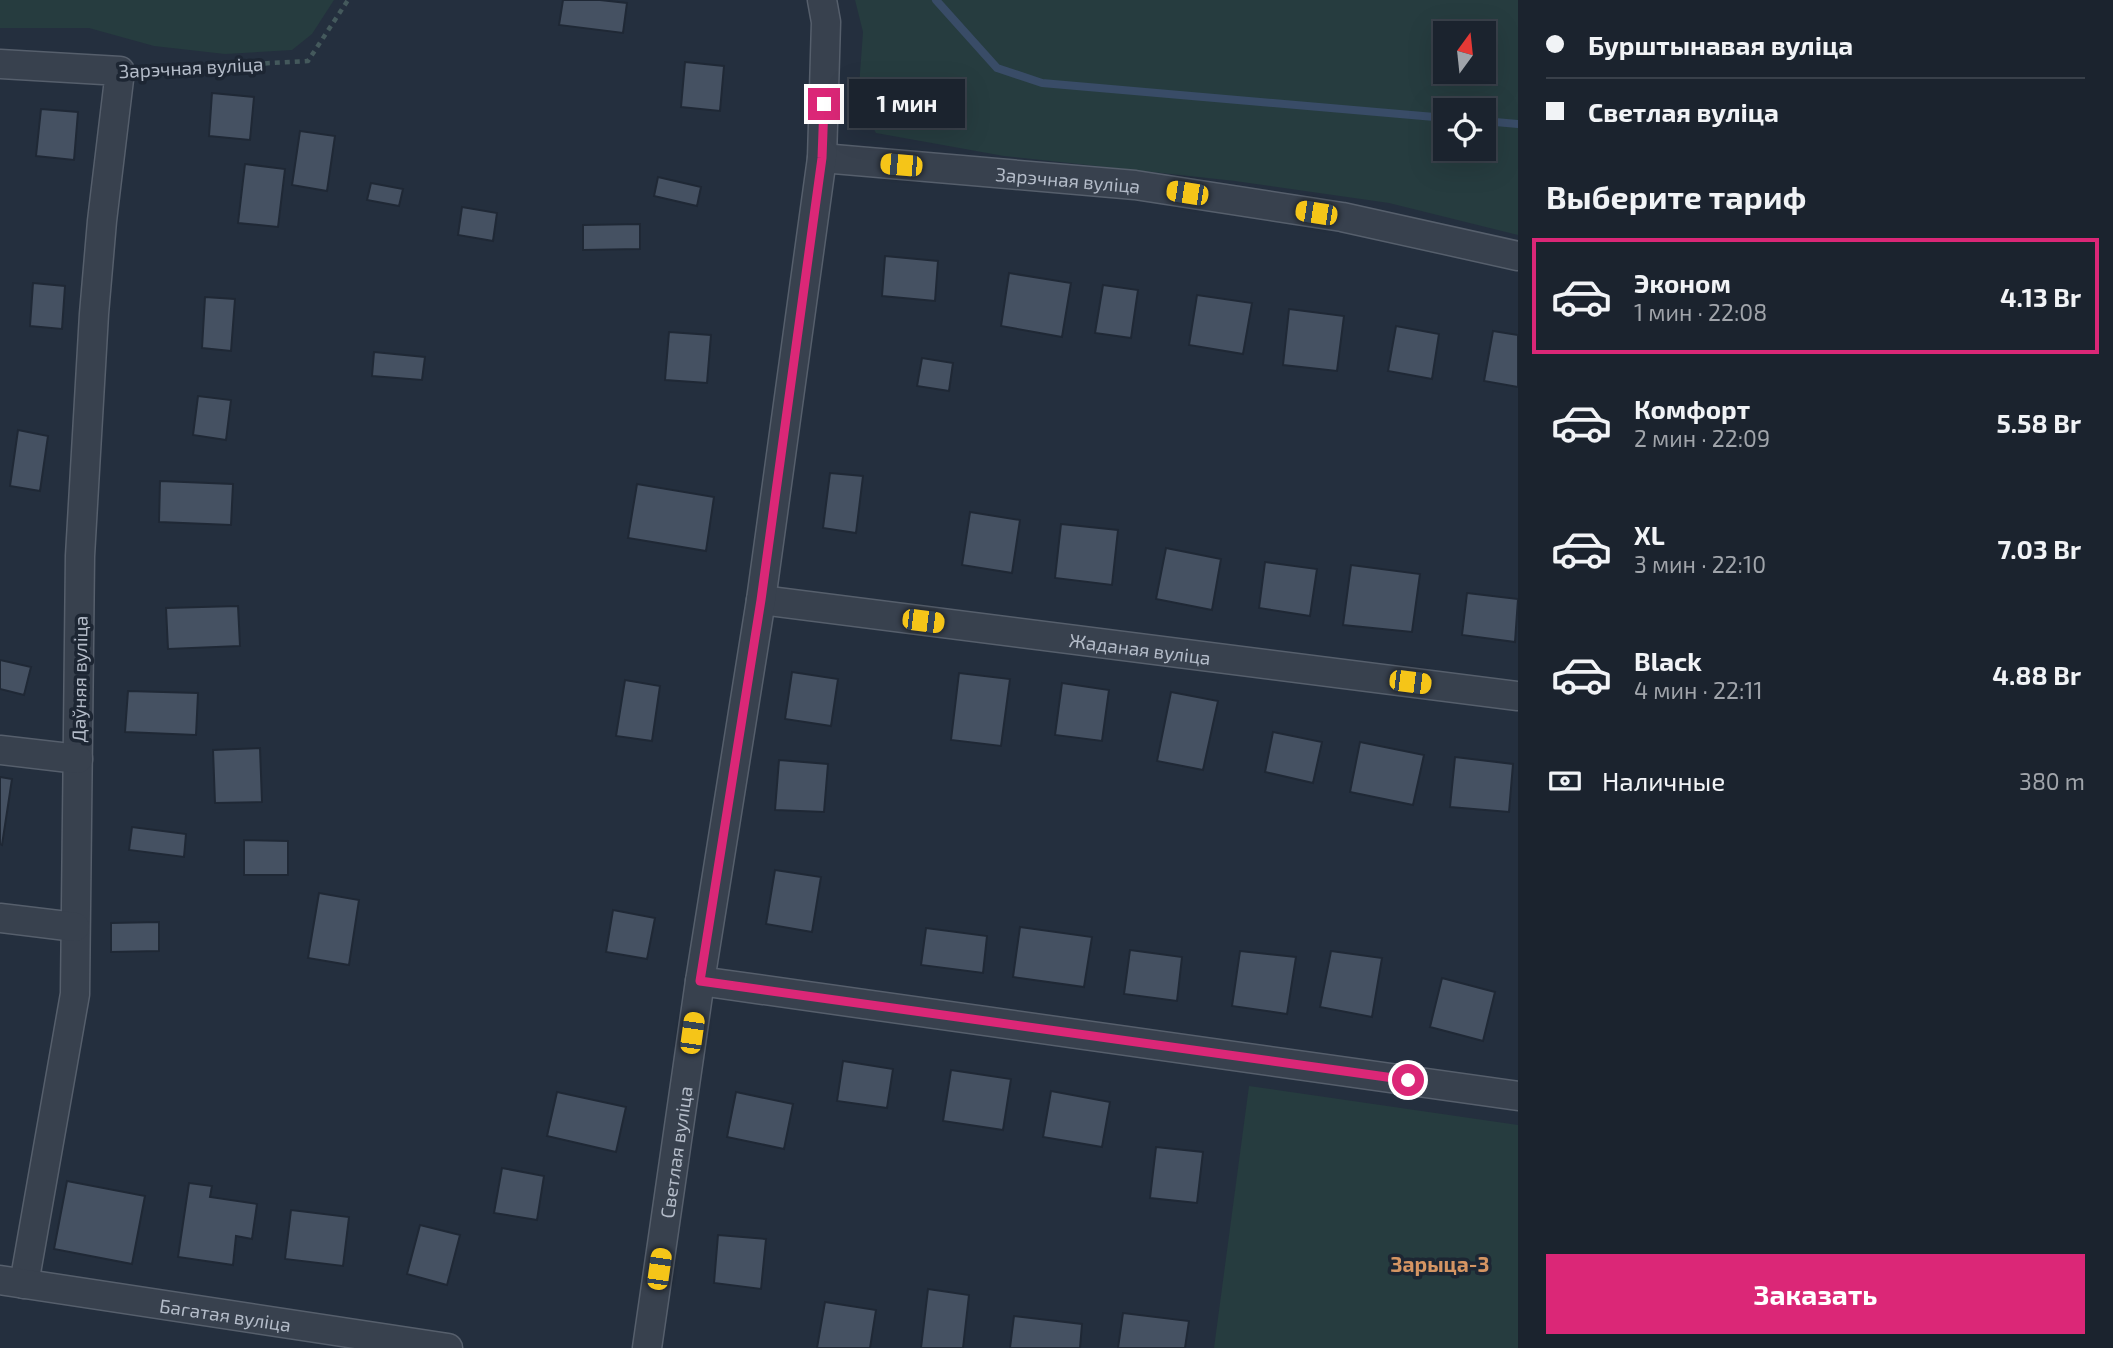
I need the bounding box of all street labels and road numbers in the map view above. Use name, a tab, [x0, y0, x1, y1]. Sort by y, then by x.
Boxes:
street label: Зарэчная вуліца	[118, 52, 264, 83]
street label: Зарэчная вуліца	[995, 162, 1142, 197]
street label: Даўняя вуліца	[66, 615, 93, 743]
street label: Жаданая вуліца	[1068, 628, 1212, 668]
street label: Светлая вуліца	[654, 1084, 696, 1220]
street label: Багатая вуліца	[158, 1293, 293, 1336]

